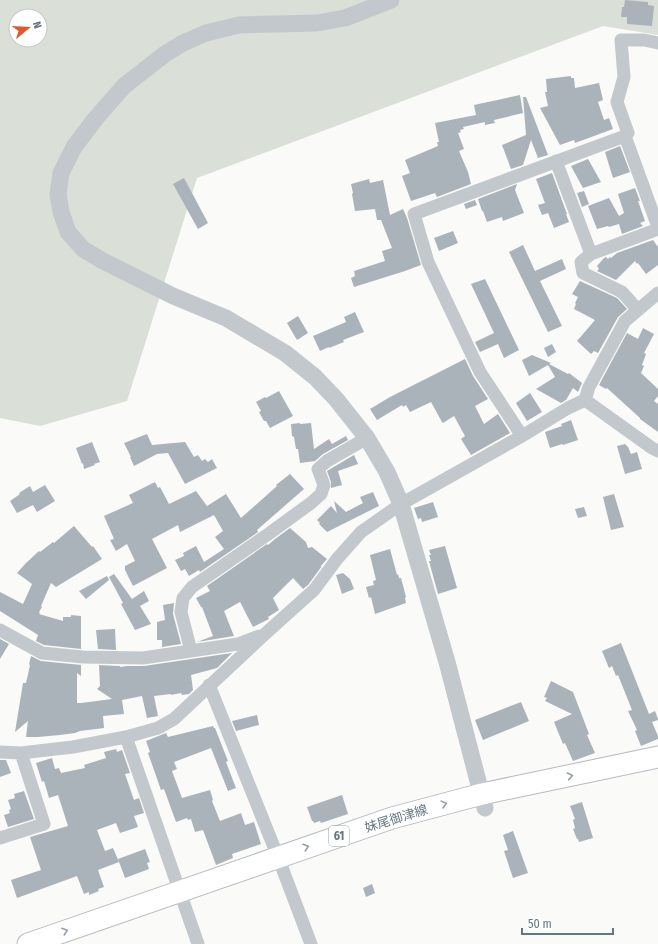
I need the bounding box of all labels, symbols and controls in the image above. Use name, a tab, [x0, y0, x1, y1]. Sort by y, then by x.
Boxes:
north arrow	[8, 8, 48, 48]
text: N	[30, 20, 44, 30]
one-way arrow	[567, 772, 574, 780]
one-way arrow	[440, 801, 447, 809]
street label: 妹尾御津線	[363, 802, 429, 835]
road number: 61	[329, 826, 349, 846]
one-way arrow	[303, 844, 310, 852]
scale bar	[522, 910, 613, 936]
text: 50 m	[528, 917, 552, 931]
one-way arrow	[61, 928, 68, 936]

